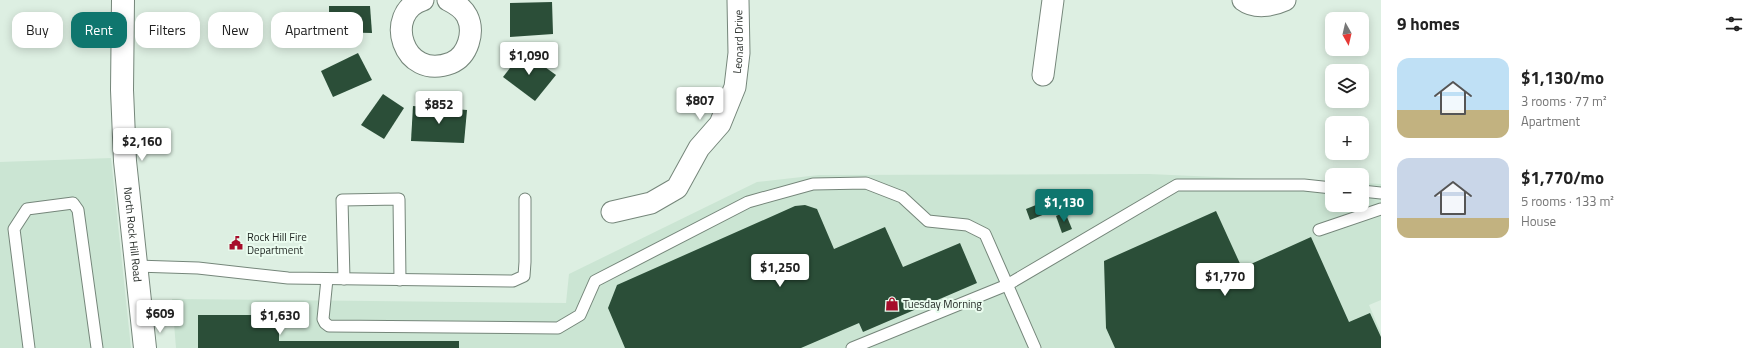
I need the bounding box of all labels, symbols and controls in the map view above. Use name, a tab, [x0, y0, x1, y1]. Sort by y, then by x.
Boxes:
street label: Leonard Drive	[729, 9, 747, 75]
text: 9 homes	[1397, 11, 1460, 37]
chip: Buy	[12, 12, 63, 48]
chip: Rent	[71, 12, 127, 48]
chip: Filters	[135, 12, 200, 48]
chip: New	[208, 12, 263, 48]
chip: Apartment	[271, 12, 363, 48]
north arrow	[1325, 12, 1369, 56]
map controls	[1325, 12, 1369, 212]
icon: filters	[1723, 13, 1745, 35]
pin: $1,090	[496, 42, 562, 76]
text: $1,090	[509, 45, 549, 65]
button: layers	[1325, 64, 1369, 108]
text: $1,130/mo	[1521, 65, 1604, 91]
icon: home	[1429, 74, 1477, 122]
pin: $807	[676, 87, 724, 121]
text: $807	[685, 90, 715, 110]
pin: $852	[415, 91, 463, 125]
text: 3 rooms · 77 m²	[1521, 91, 1607, 111]
text: $852	[424, 94, 454, 114]
text: Apartment	[1521, 111, 1580, 131]
button: +	[1325, 116, 1369, 160]
pin: $2,160	[109, 128, 175, 162]
text: $2,160	[122, 131, 162, 151]
text: $1,770/mo	[1521, 165, 1604, 191]
button: −	[1325, 168, 1369, 212]
icon: home	[1429, 174, 1477, 222]
street label: North Rock Hill Road	[120, 186, 146, 283]
pin: $1,130	[1031, 189, 1097, 223]
text: 5 rooms · 133 m²	[1521, 191, 1614, 211]
text: $1,130	[1044, 192, 1084, 212]
text: House	[1521, 211, 1556, 231]
place label: Rock Hill Fire Department	[247, 229, 307, 258]
public building icon: Rock Hill Fire Department	[228, 235, 244, 251]
pin: $1,250	[747, 254, 813, 288]
text: $1,250	[760, 257, 800, 277]
pin: $1,770	[1192, 263, 1258, 297]
text: $1,770	[1205, 266, 1245, 286]
shop icon: Tuesday Morning	[884, 296, 900, 312]
place label: Tuesday Morning	[903, 296, 982, 312]
pin: $609	[136, 300, 184, 334]
pin: $1,630	[247, 302, 313, 336]
text: $609	[145, 303, 175, 323]
text: $1,630	[260, 305, 300, 325]

